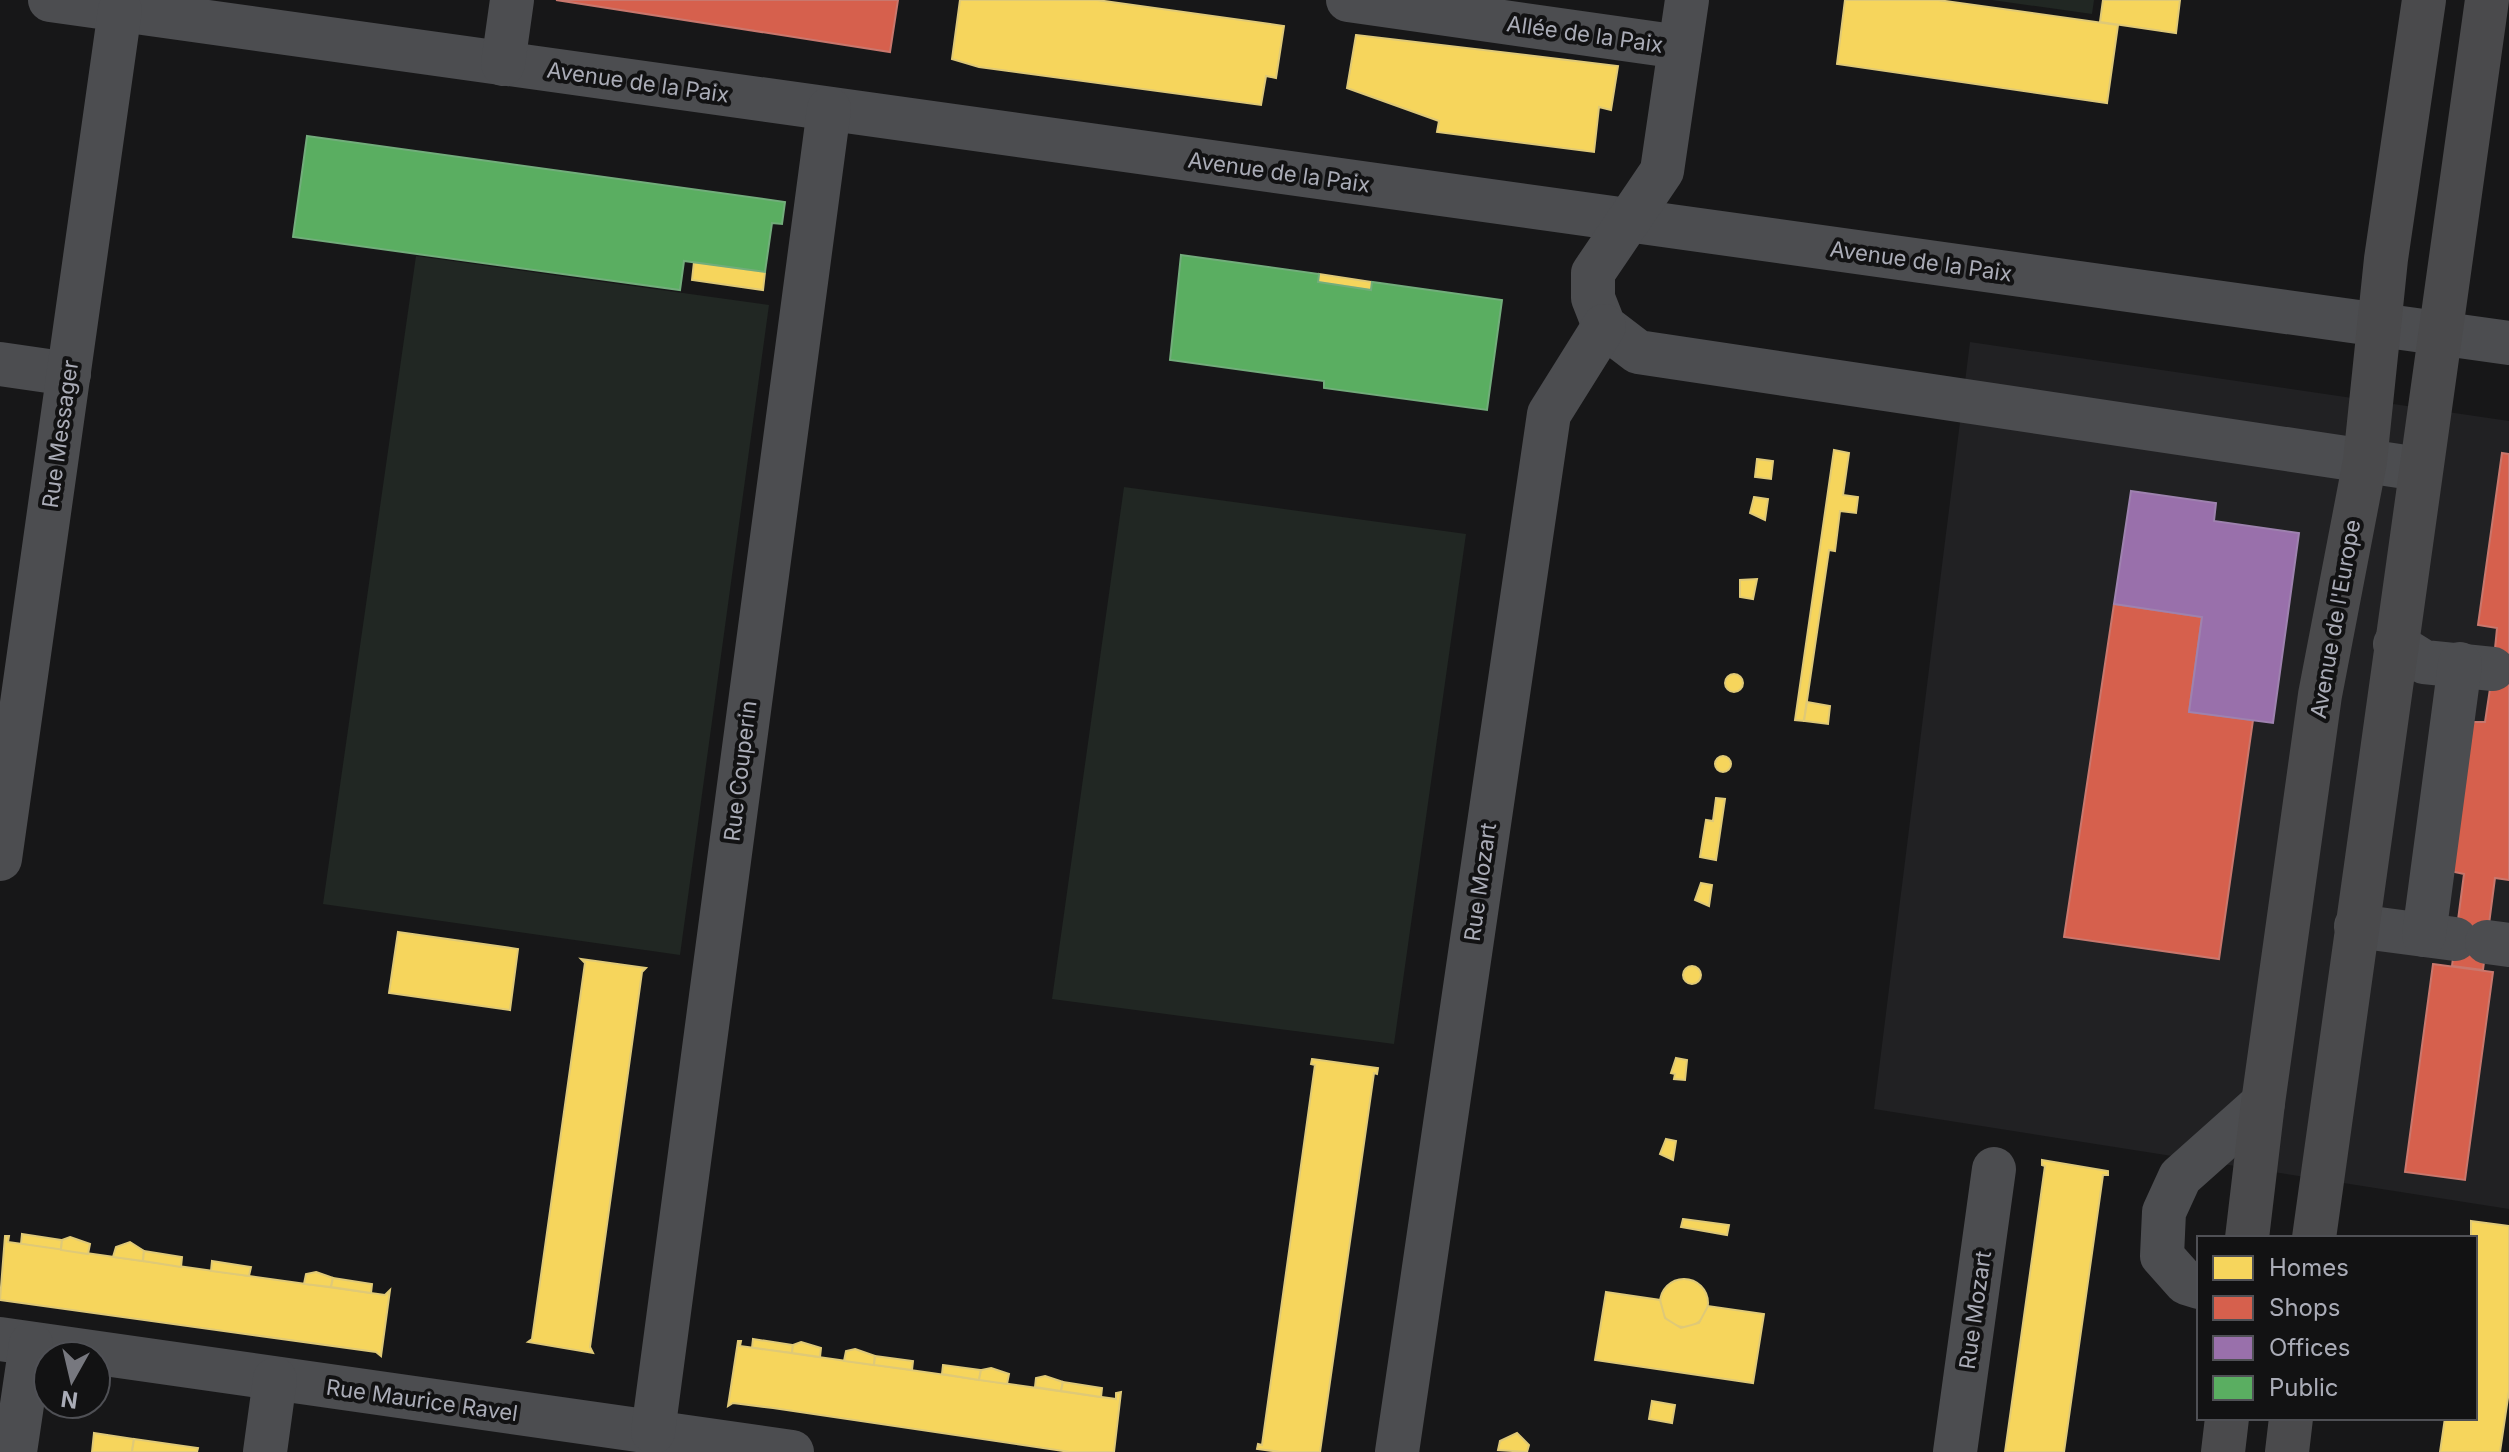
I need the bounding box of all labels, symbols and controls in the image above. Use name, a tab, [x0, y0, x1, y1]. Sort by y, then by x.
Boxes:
street label: Allée de la Paix	[1505, 10, 1665, 58]
street label: Avenue de la Paix	[545, 56, 731, 108]
street label: Avenue de la Paix	[1186, 146, 1372, 198]
street label: Avenue de la Paix	[1828, 235, 2014, 287]
street label: Rue Messager	[37, 358, 83, 510]
street label: Avenue de l'Europe	[2305, 518, 2365, 720]
street label: Rue Couperin	[718, 699, 762, 843]
street label: Rue Mozart	[1459, 821, 1501, 943]
legend	[2197, 1236, 2477, 1420]
street label: Rue Mozart	[1954, 1249, 1996, 1371]
text: Homes	[2269, 1253, 2349, 1282]
text: Shops	[2269, 1293, 2340, 1322]
text: Offices	[2269, 1333, 2350, 1362]
north arrow	[32, 1340, 112, 1420]
text: Public	[2269, 1373, 2339, 1402]
street label: Rue Maurice Ravel	[325, 1374, 519, 1426]
text: N	[59, 1386, 79, 1414]

